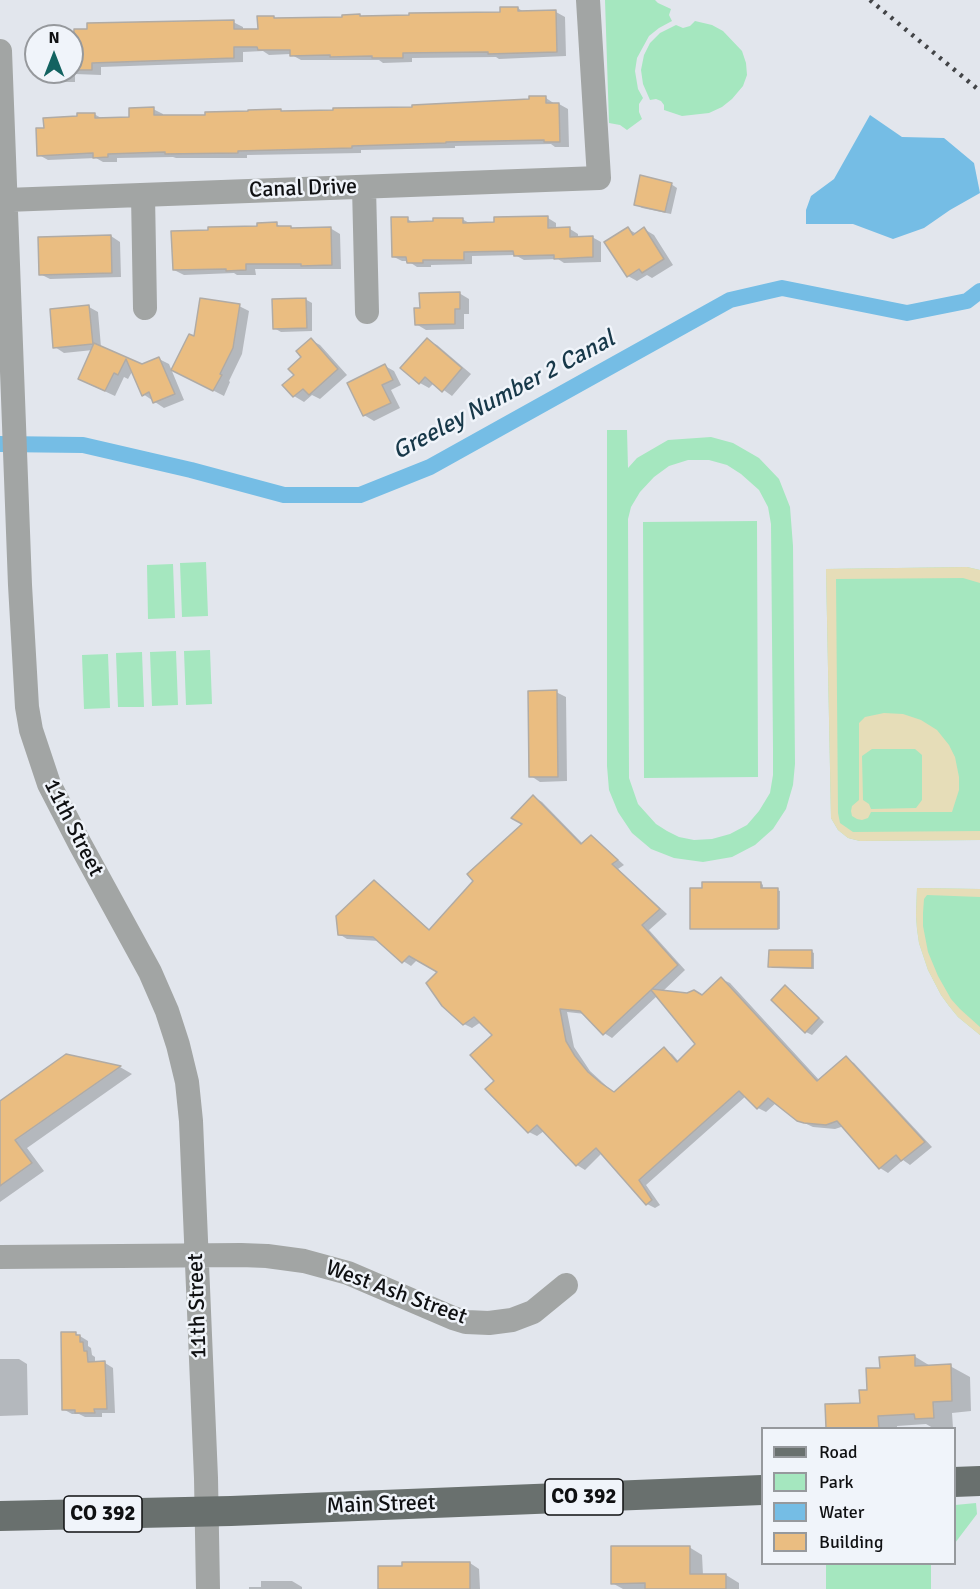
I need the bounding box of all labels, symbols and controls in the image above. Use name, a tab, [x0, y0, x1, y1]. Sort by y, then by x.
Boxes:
north arrow	[24, 24, 84, 84]
text: N	[48, 28, 60, 48]
street label: Canal Drive	[249, 174, 357, 204]
water label: Greeley Number 2 Canal	[388, 325, 620, 467]
street label: 11th Street	[37, 775, 109, 881]
street label: 11th Street	[183, 1253, 213, 1359]
street label: West Ash Street	[322, 1255, 470, 1331]
legend	[761, 1427, 956, 1565]
text: Road	[819, 1441, 858, 1463]
text: Park	[819, 1471, 854, 1493]
road number: CO 392	[545, 1479, 623, 1515]
street label: Main Street	[326, 1490, 436, 1520]
road number: CO 392	[64, 1496, 142, 1532]
text: Water	[819, 1501, 864, 1523]
text: Building	[819, 1531, 883, 1553]

